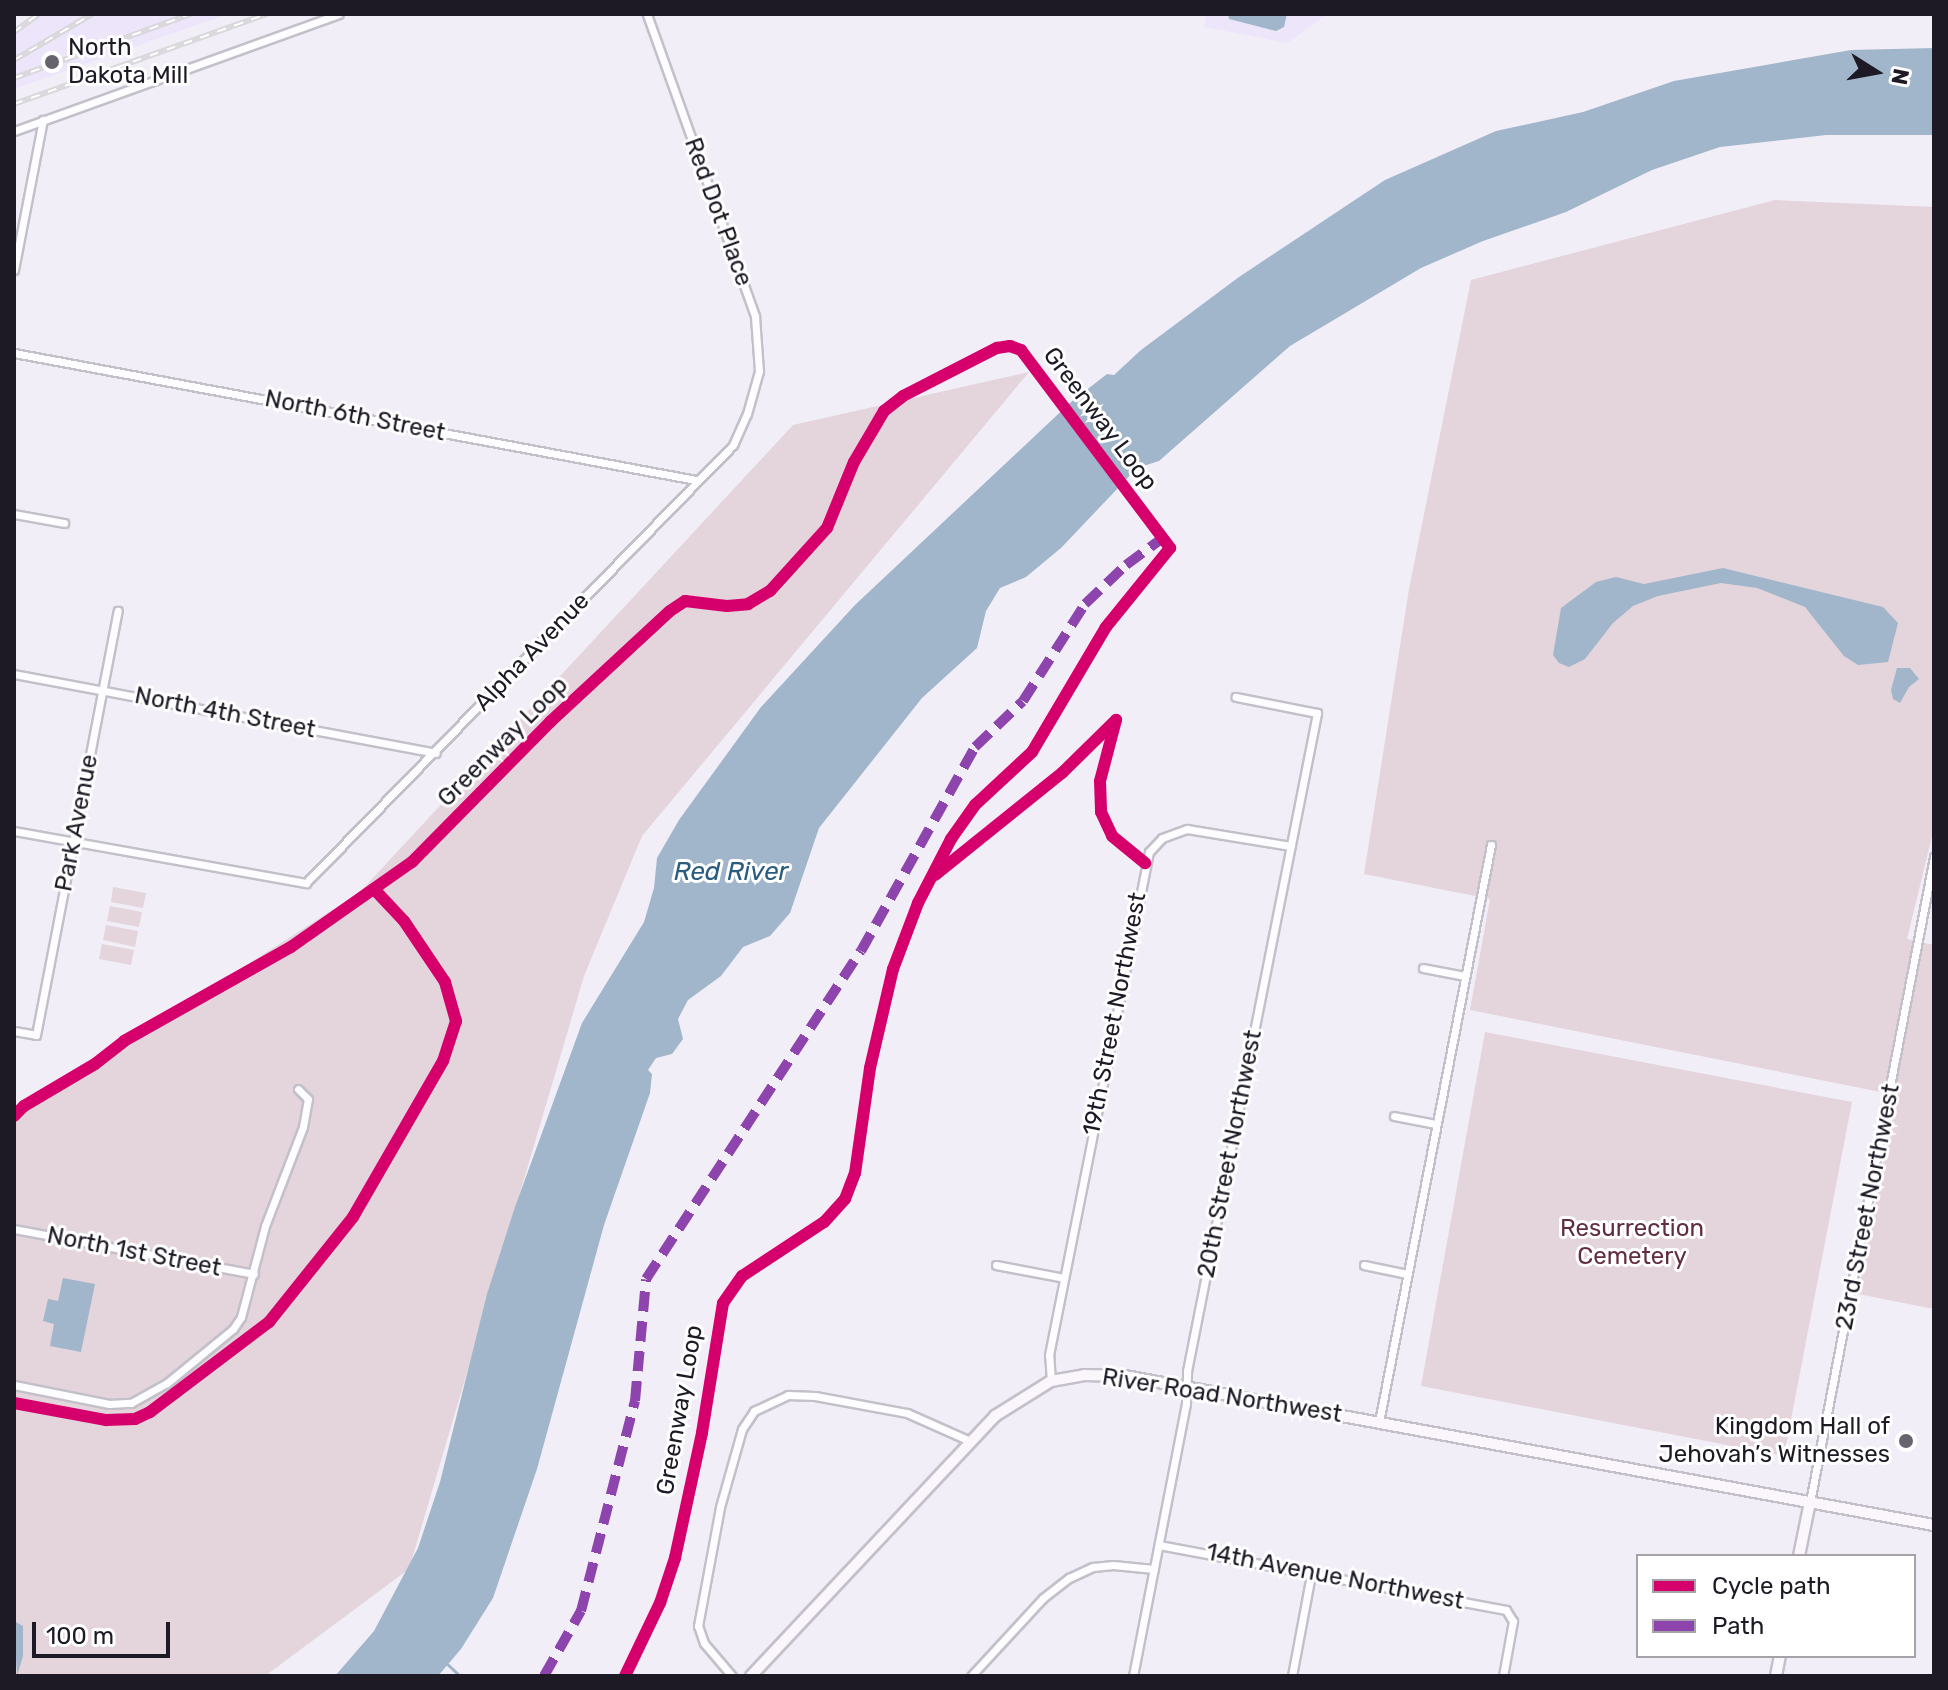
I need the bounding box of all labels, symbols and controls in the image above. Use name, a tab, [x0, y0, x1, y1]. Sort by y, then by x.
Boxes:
north arrow	[1836, 32, 1916, 112]
place label: North Dakota Mill	[68, 34, 188, 90]
marker: North Dakota Mill	[43, 53, 61, 71]
text: N	[1885, 66, 1915, 87]
street label: Red Dot Place	[678, 134, 758, 290]
street label: Greenway Loop	[1037, 341, 1163, 497]
street label: North 6th Street	[262, 384, 448, 448]
street label: Alpha Avenue	[468, 587, 596, 717]
street label: Greenway Loop	[432, 671, 574, 813]
street label: North 4th Street	[132, 681, 318, 745]
street label: Park Avenue	[50, 752, 104, 894]
water label: Red River	[673, 856, 789, 888]
street label: 19th Street Northwest	[1077, 890, 1153, 1138]
street label: 20th Street Northwest	[1192, 1028, 1268, 1280]
street label: 23rd Street Northwest	[1830, 1081, 1906, 1333]
park label: Resurrection Cemetery	[1560, 1215, 1704, 1271]
street label: North 1st Street	[45, 1221, 223, 1283]
street label: Greenway Loop	[651, 1323, 709, 1497]
street label: River Road Northwest	[1100, 1363, 1344, 1429]
place label: Kingdom Hall of Jehovah’s Witnesses	[1658, 1413, 1890, 1469]
marker: Kingdom Hall of Jehovah’s Witnesses	[1897, 1432, 1915, 1450]
street label: 14th Avenue Northwest	[1203, 1538, 1467, 1616]
legend	[1636, 1554, 1916, 1658]
text: Cycle path	[1712, 1572, 1831, 1600]
scale bar	[36, 1606, 174, 1656]
text: Path	[1712, 1612, 1764, 1640]
text: 100 m	[46, 1622, 114, 1650]

